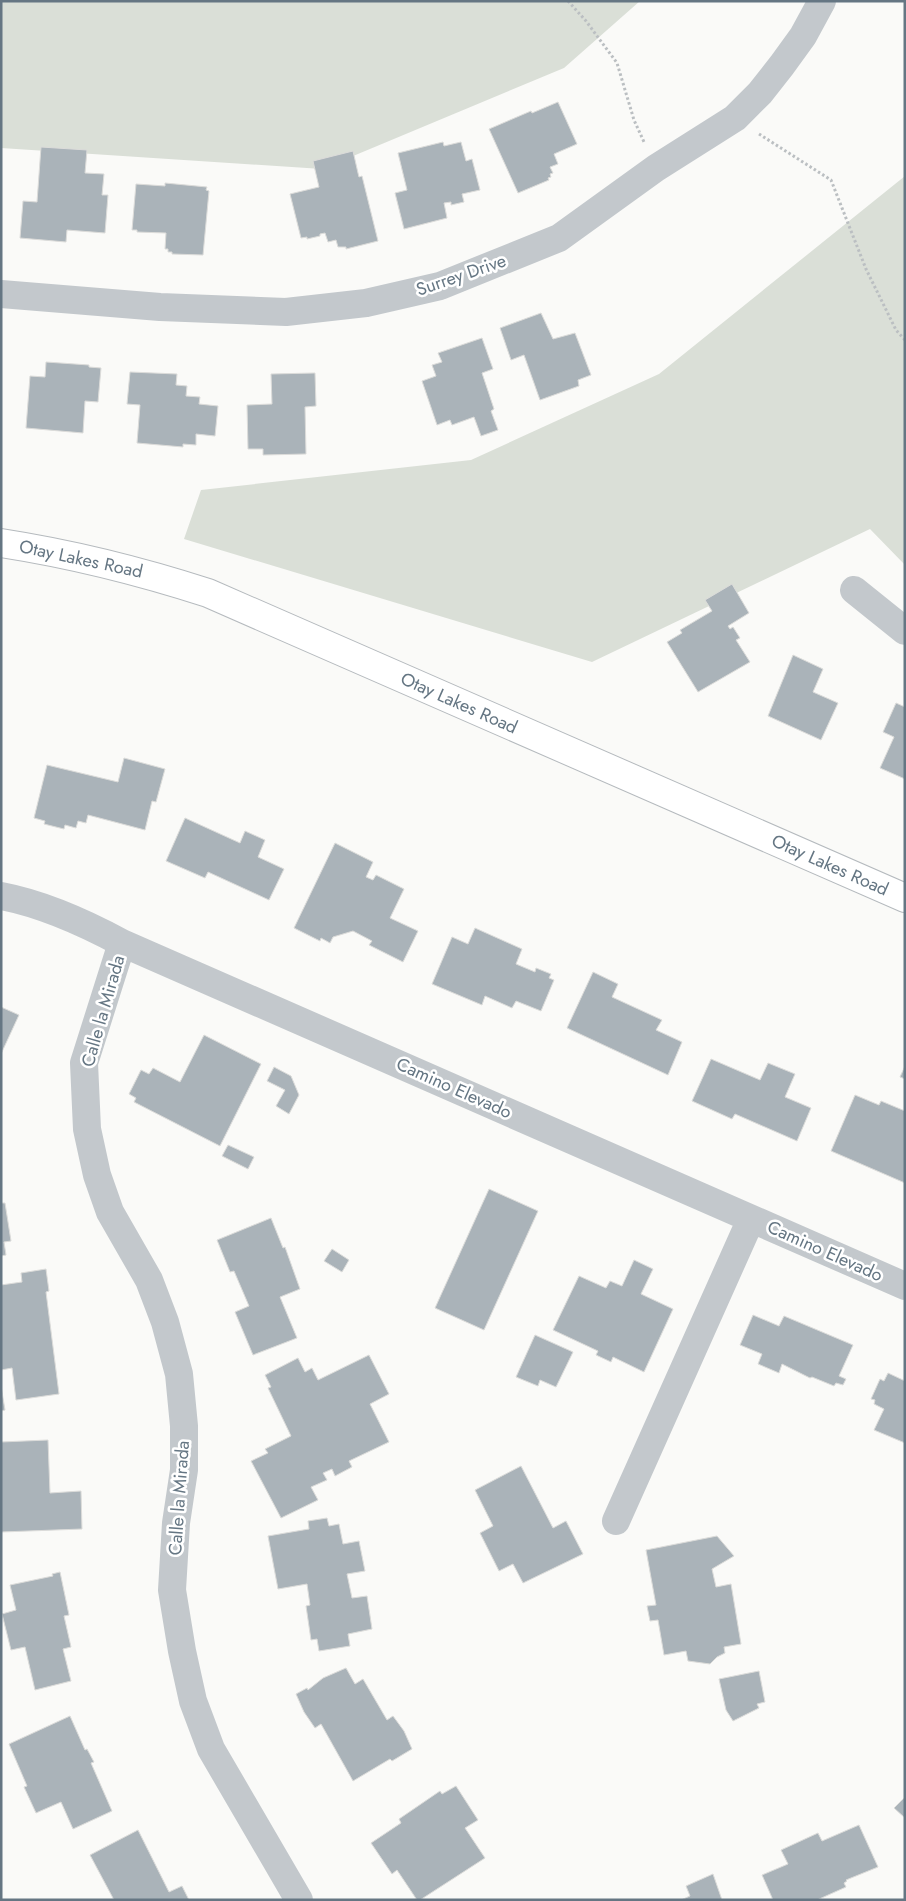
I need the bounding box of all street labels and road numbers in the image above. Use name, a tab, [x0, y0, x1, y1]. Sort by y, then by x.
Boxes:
street label: Surrey Drive	[412, 247, 510, 303]
street label: Otay Lakes Road	[17, 533, 145, 585]
street label: Otay Lakes Road	[396, 666, 522, 740]
street label: Otay Lakes Road	[767, 828, 893, 902]
street label: Calle la Mirada	[75, 952, 131, 1070]
street label: Camino Elevado	[392, 1051, 516, 1125]
street label: Camino Elevado	[763, 1214, 887, 1288]
street label: Calle la Mirada	[162, 1440, 196, 1556]

